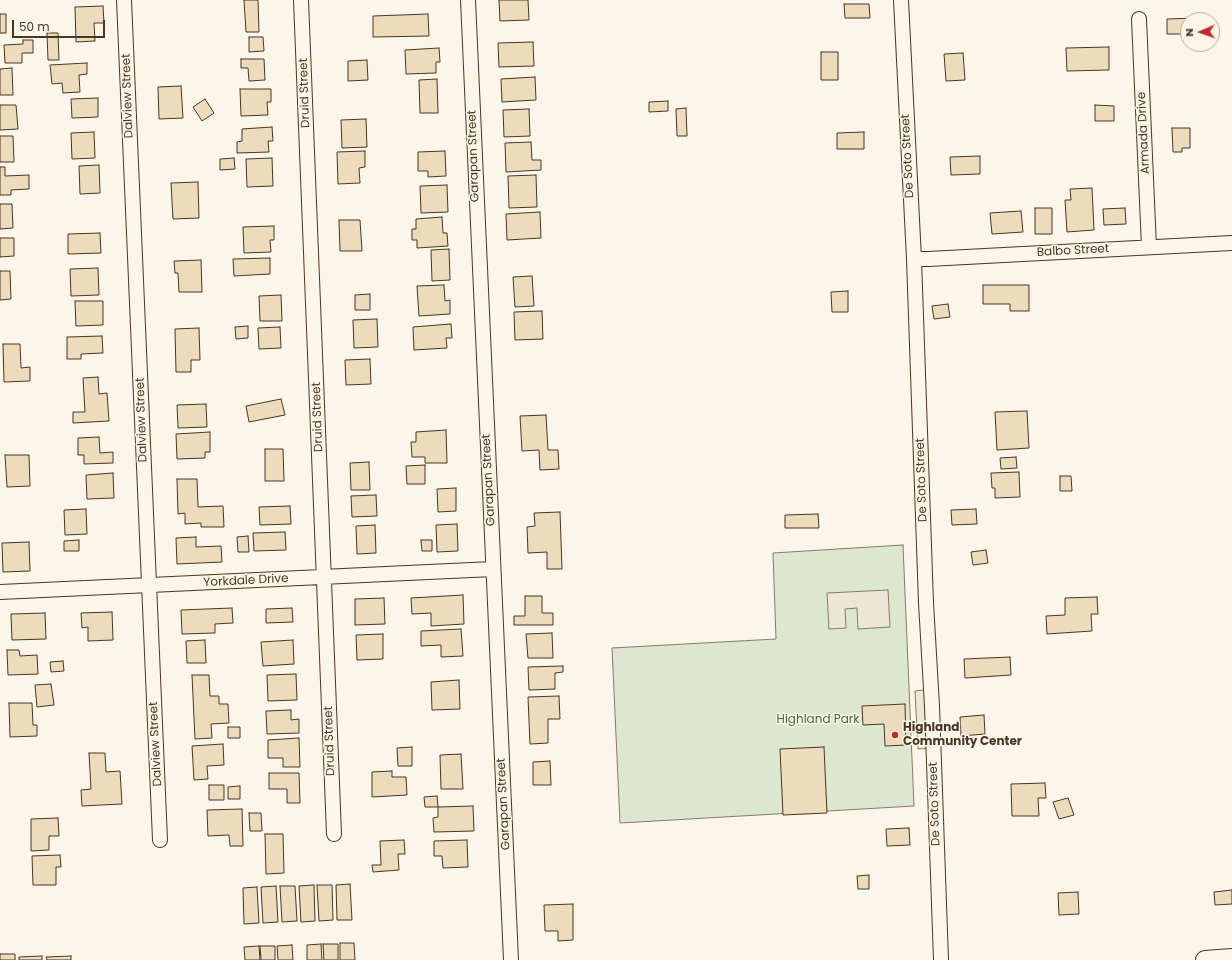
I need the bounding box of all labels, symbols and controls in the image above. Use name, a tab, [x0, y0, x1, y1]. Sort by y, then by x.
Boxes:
scale bar	[14, 12, 107, 38]
north arrow	[1180, 12, 1220, 52]
text: 50 m	[19, 18, 50, 35]
text: N	[1181, 28, 1197, 37]
street label: Dalview Street	[119, 53, 137, 139]
street label: Druid Street	[297, 58, 313, 128]
street label: Armada Drive	[1135, 91, 1153, 175]
street label: Garapan Street	[465, 110, 483, 202]
street label: De Soto Street	[899, 114, 917, 198]
street label: Balbo Street	[1036, 242, 1110, 260]
street label: Dalview Street	[133, 377, 151, 463]
street label: Druid Street	[310, 382, 326, 452]
street label: Garapan Street	[479, 434, 499, 526]
street label: De Soto Street	[913, 438, 931, 522]
street label: Yorkdale Drive	[203, 572, 289, 590]
street label: Dalview Street	[147, 701, 165, 787]
street label: Druid Street	[322, 706, 338, 776]
park label: Highland Park	[777, 713, 859, 727]
place label: Highland Community Center	[903, 721, 1022, 749]
marker: Highland Community Center	[890, 730, 900, 740]
street label: Garapan Street	[494, 758, 514, 850]
street label: De Soto Street	[926, 762, 944, 846]

